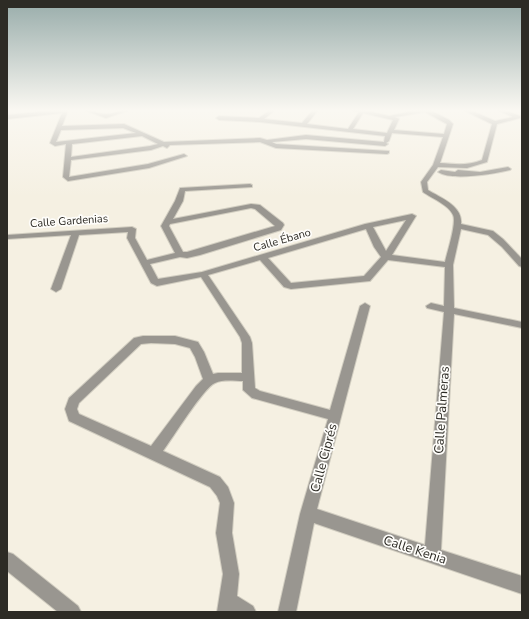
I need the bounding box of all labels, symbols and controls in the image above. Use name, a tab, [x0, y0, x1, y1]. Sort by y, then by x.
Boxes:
street label: Calle Gardenias	[30, 211, 108, 231]
street label: Calle Ébano	[251, 224, 313, 255]
street label: Calle Palmeras	[430, 366, 454, 454]
street label: Calle Ciprés	[306, 422, 342, 494]
street label: Calle Kenia	[381, 531, 449, 569]

